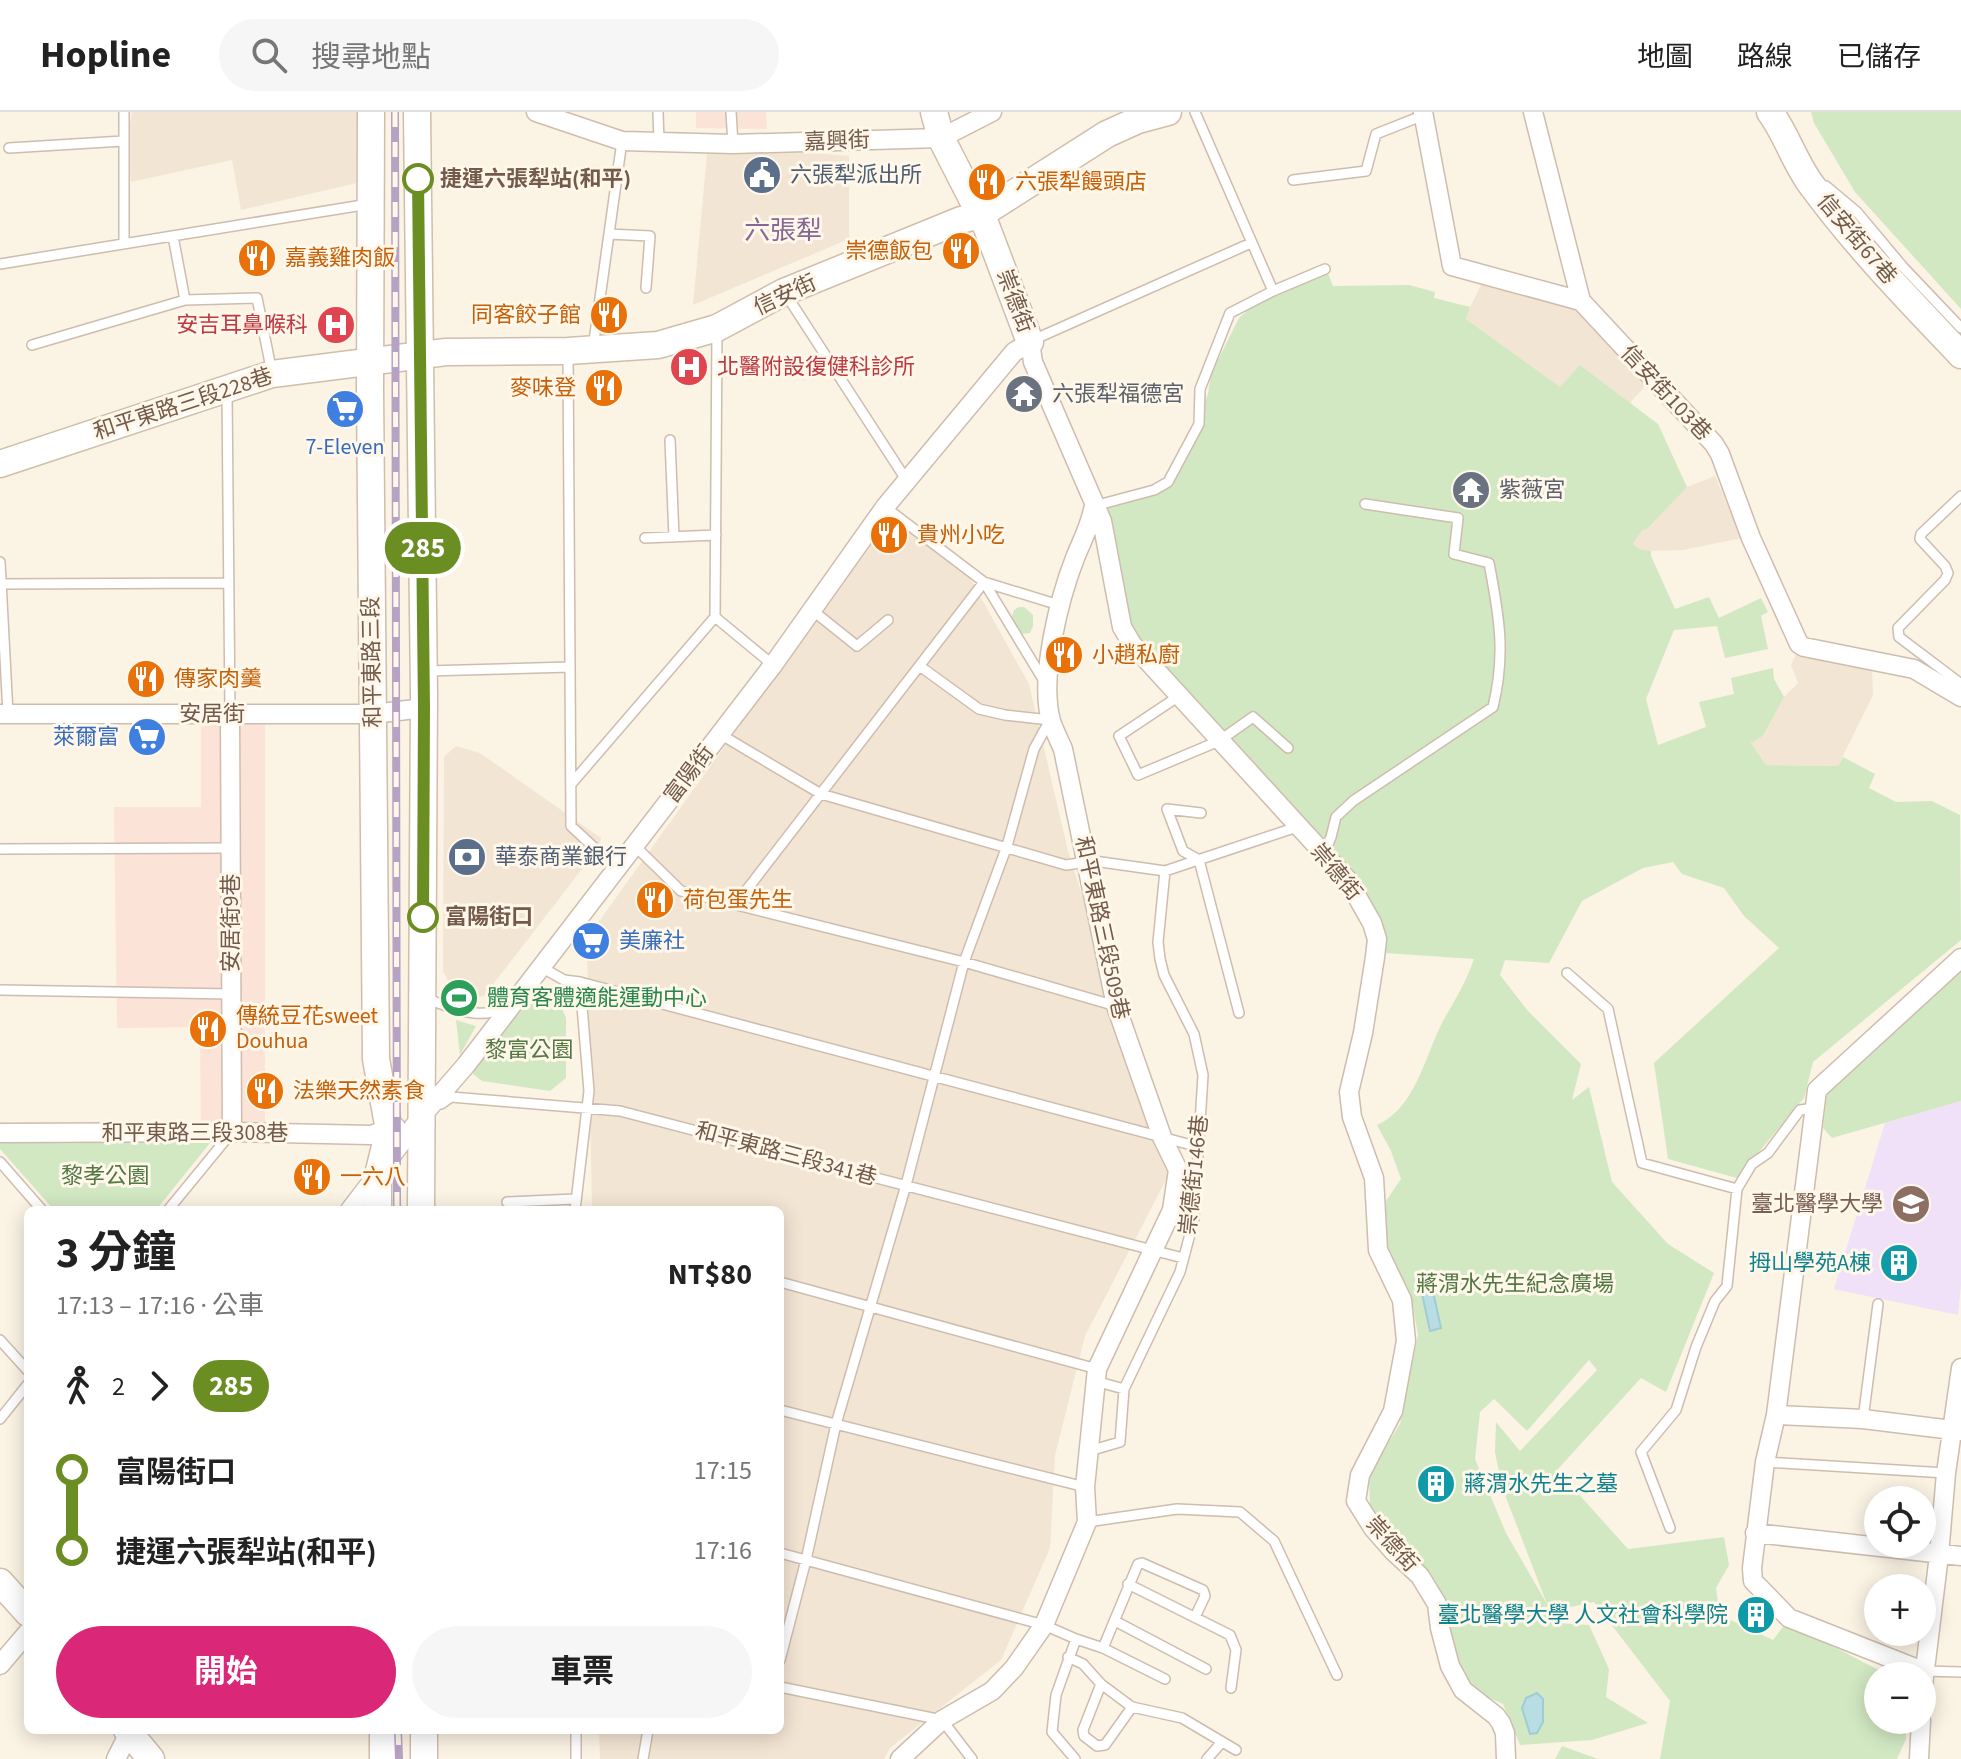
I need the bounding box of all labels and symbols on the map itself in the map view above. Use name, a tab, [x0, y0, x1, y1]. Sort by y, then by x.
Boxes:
street label: 嘉興街	[803, 124, 871, 158]
public building icon: 六張犁派出所	[741, 154, 783, 196]
place label: 六張犁派出所	[790, 159, 922, 191]
restaurant icon: 六張犁饅頭店	[966, 161, 1008, 203]
place label: 捷運六張犁站(和平)	[440, 163, 631, 195]
marker: 捷運六張犁站(和平)	[403, 164, 433, 194]
place label: 六張犁饅頭店	[1015, 166, 1147, 198]
street label: 信安街67巷	[1809, 187, 1905, 291]
district label: 六張犁	[744, 212, 822, 249]
restaurant icon: 崇德飯包	[940, 230, 982, 272]
place label: 崇德飯包	[845, 235, 933, 267]
restaurant icon: 嘉義雞肉飯	[236, 237, 278, 279]
place label: 嘉義雞肉飯	[285, 242, 395, 274]
street label: 崇德街	[988, 264, 1042, 338]
street label: 信安街	[748, 267, 822, 323]
restaurant icon: 同客餃子館	[588, 294, 630, 336]
place label: 同客餃子館	[471, 299, 581, 331]
hospital icon: 安吉耳鼻喉科	[315, 304, 357, 346]
place label: 安吉耳鼻喉科	[176, 309, 308, 341]
street label: 信安街103巷	[1613, 338, 1719, 448]
hospital icon: 北醫附設復健科診所	[668, 346, 710, 388]
place label: 北醫附設復健科診所	[717, 351, 915, 383]
street label: 和平東路三段228巷	[89, 360, 277, 448]
restaurant icon: 麥味登	[583, 367, 625, 409]
place label: 麥味登	[510, 372, 576, 404]
temple icon: 六張犁福德宮	[1003, 373, 1045, 415]
place label: 六張犁福德宮	[1052, 378, 1184, 410]
supermarket icon: 7-Eleven	[324, 388, 366, 430]
place label: 7-Eleven	[305, 431, 385, 463]
temple icon: 紫薇宮	[1450, 469, 1492, 511]
place label: 紫薇宮	[1499, 474, 1565, 506]
restaurant icon: 貴州小吃	[868, 514, 910, 556]
place label: 貴州小吃	[917, 519, 1005, 551]
line badge: 285	[377, 522, 469, 574]
street label: 和平東路三段	[355, 596, 389, 728]
restaurant icon: 小趙私廚	[1043, 634, 1085, 676]
place label: 小趙私廚	[1092, 639, 1180, 671]
restaurant icon: 傳家肉羹	[125, 658, 167, 700]
place label: 傳家肉羹	[174, 663, 262, 695]
street label: 安居街	[179, 698, 245, 730]
supermarket icon: 萊爾富	[126, 716, 168, 758]
place label: 萊爾富	[53, 721, 119, 753]
street label: 富陽街	[656, 738, 722, 810]
street label: 和平東路三段509巷	[1067, 833, 1137, 1023]
bank icon: 華泰商業銀行	[446, 836, 488, 878]
street label: 崇德街	[1303, 836, 1369, 908]
place label: 華泰商業銀行	[495, 841, 627, 873]
street label: 安居街9巷	[215, 874, 247, 972]
restaurant icon: 荷包蛋先生	[634, 879, 676, 921]
place label: 荷包蛋先生	[683, 884, 793, 916]
place label: 富陽街口	[445, 901, 533, 933]
marker: 富陽街口	[408, 902, 438, 932]
supermarket icon: 美廉社	[570, 920, 612, 962]
place label: 美廉社	[619, 925, 685, 957]
sports icon: 體育客體適能運動中心	[438, 977, 480, 1019]
place label: 體育客體適能運動中心	[487, 982, 707, 1014]
place label: 傳統豆花sweet Douhua	[236, 1000, 379, 1057]
restaurant icon: 傳統豆花sweet Douhua	[187, 1008, 229, 1050]
park label: 黎富公園	[485, 1034, 573, 1066]
restaurant icon: 法樂天然素食	[244, 1070, 286, 1112]
place label: 法樂天然素食	[293, 1075, 425, 1107]
street label: 崇德街146巷	[1172, 1113, 1216, 1237]
street label: 和平東路三段341巷	[692, 1114, 880, 1194]
street label: 和平東路三段308巷	[102, 1117, 288, 1149]
restaurant icon: 一六八	[291, 1156, 333, 1198]
park label: 黎孝公園	[61, 1160, 149, 1192]
place label: 一六八	[340, 1161, 406, 1193]
school or university icon: 臺北醫學大學	[1890, 1183, 1932, 1225]
place label: 臺北醫學大學	[1751, 1188, 1883, 1220]
building icon: 拇山學苑A棟	[1878, 1242, 1920, 1284]
place label: 拇山學苑A棟	[1749, 1247, 1871, 1279]
park label: 蔣渭水先生紀念廣場	[1416, 1268, 1614, 1300]
building icon: 蔣渭水先生之墓	[1415, 1463, 1457, 1505]
place label: 蔣渭水先生之墓	[1464, 1468, 1618, 1500]
street label: 崇德街	[1358, 1509, 1426, 1579]
building icon: 臺北醫學大學 人文社會科學院	[1735, 1594, 1777, 1636]
place label: 臺北醫學大學 人文社會科學院	[1438, 1599, 1728, 1631]

